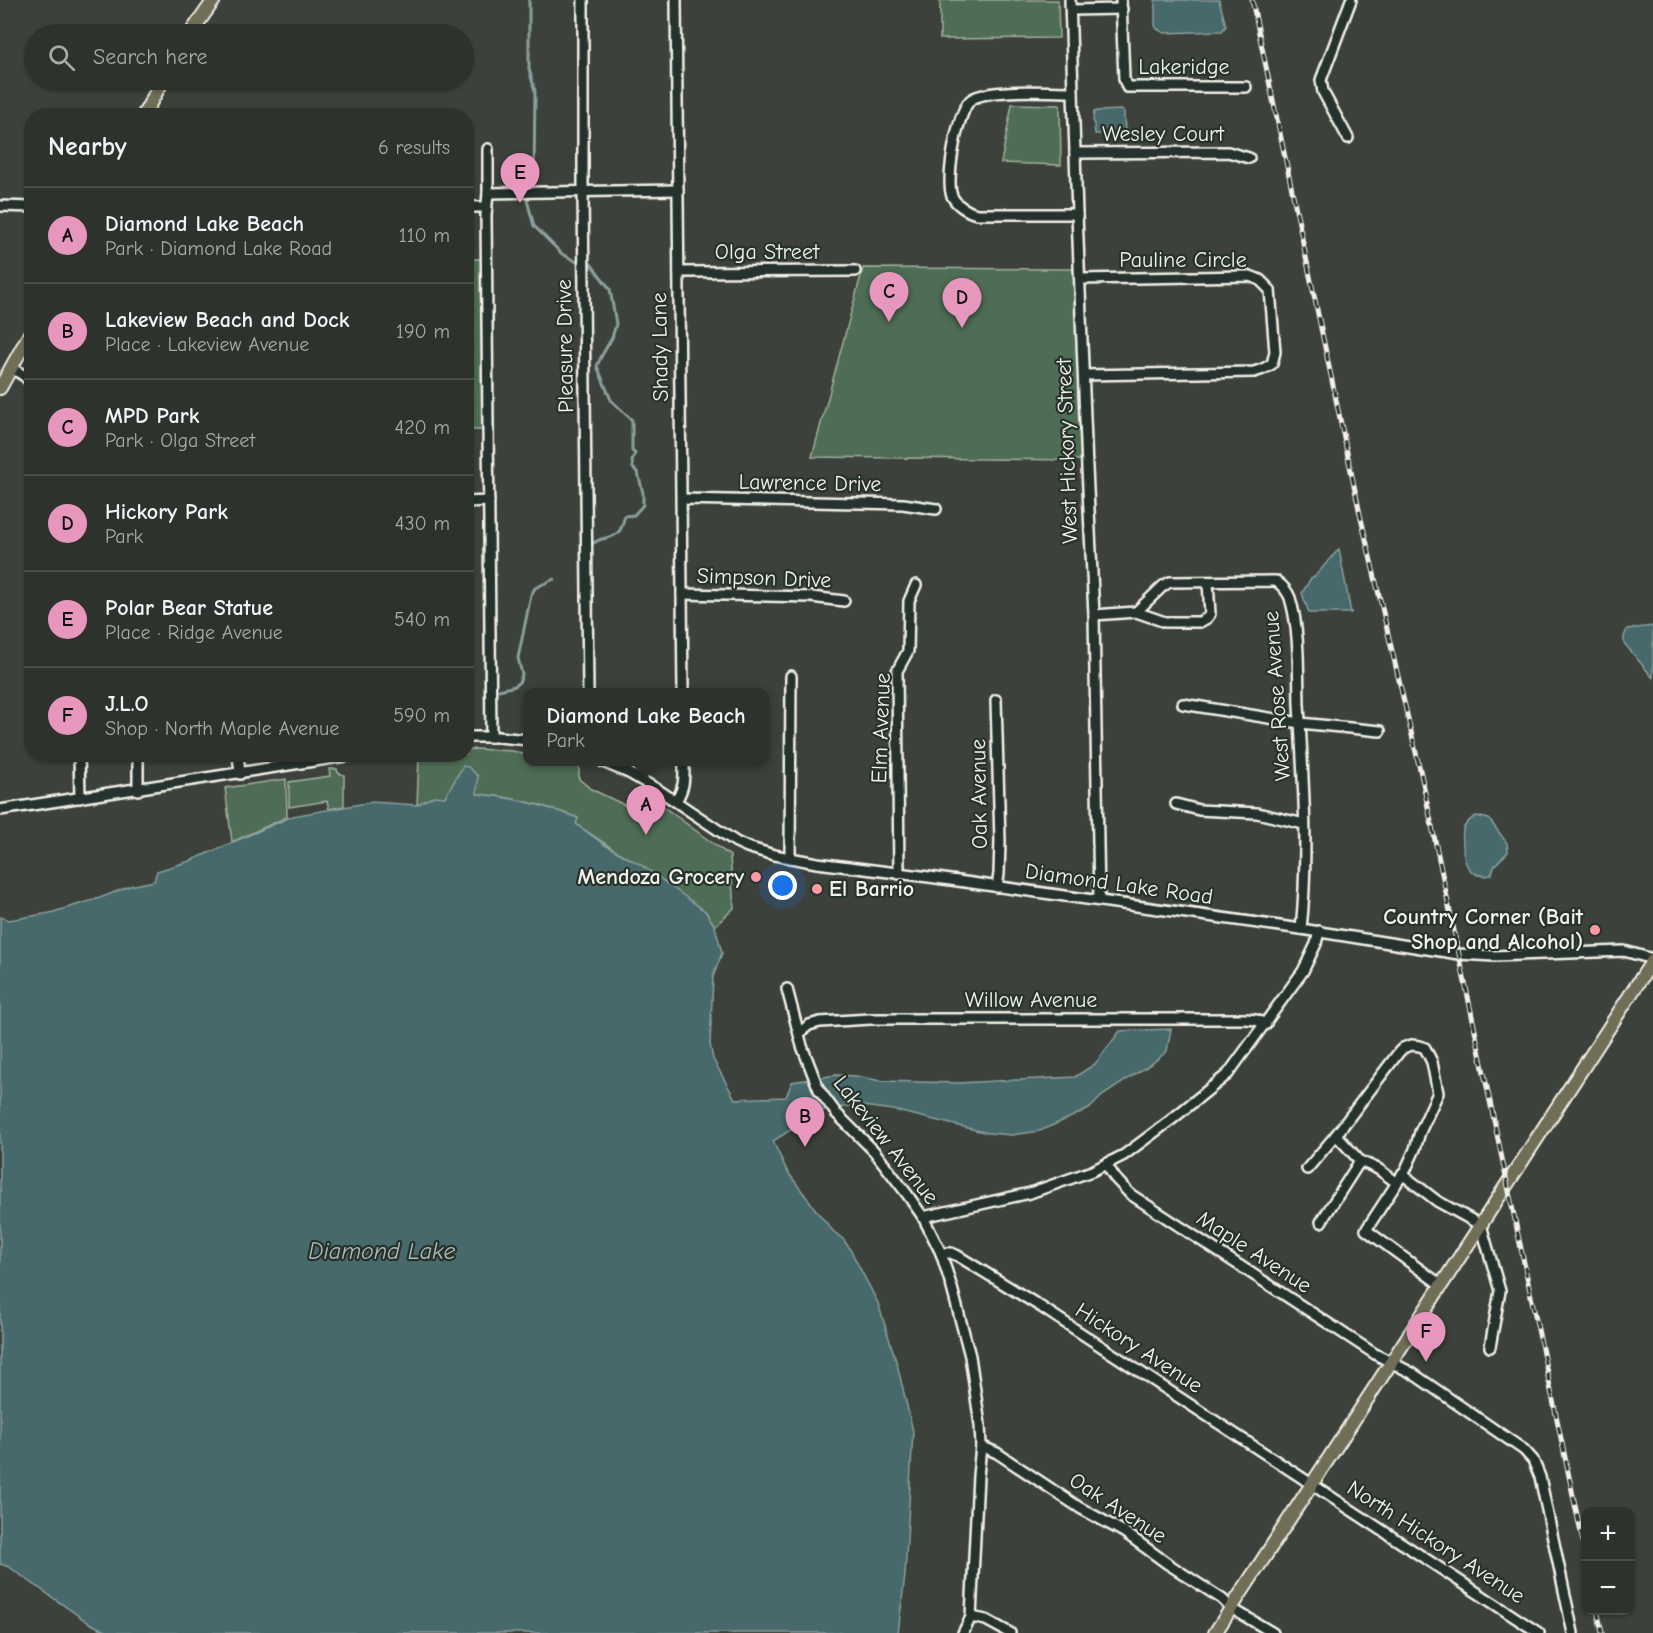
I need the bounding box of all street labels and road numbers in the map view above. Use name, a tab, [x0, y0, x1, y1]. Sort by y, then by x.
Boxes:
street label: Lakeridge	[1138, 54, 1230, 80]
street label: Wesley Court	[1102, 121, 1225, 147]
street label: Olga Street	[715, 239, 820, 265]
street label: Pauline Circle	[1119, 247, 1247, 273]
street label: Pleasure Drive	[551, 279, 579, 413]
street label: Shady Lane	[646, 292, 674, 402]
street label: West Hickory Street	[1051, 357, 1083, 544]
street label: Lawrence Drive	[738, 469, 882, 497]
street label: Simpson Drive	[696, 563, 832, 593]
street label: West Rose Avenue	[1258, 610, 1296, 782]
street label: Elm Avenue	[866, 672, 896, 784]
street label: Oak Avenue	[965, 739, 993, 849]
street label: Diamond Lake Road	[1023, 858, 1215, 910]
street label: Willow Avenue	[965, 987, 1097, 1013]
street label: Lakeview Avenue	[828, 1071, 944, 1209]
street label: Maple Avenue	[1192, 1205, 1316, 1299]
street label: Hickory Avenue	[1071, 1297, 1207, 1399]
street label: Oak Avenue	[1065, 1467, 1171, 1549]
street label: North Hickory Avenue	[1342, 1475, 1530, 1609]

